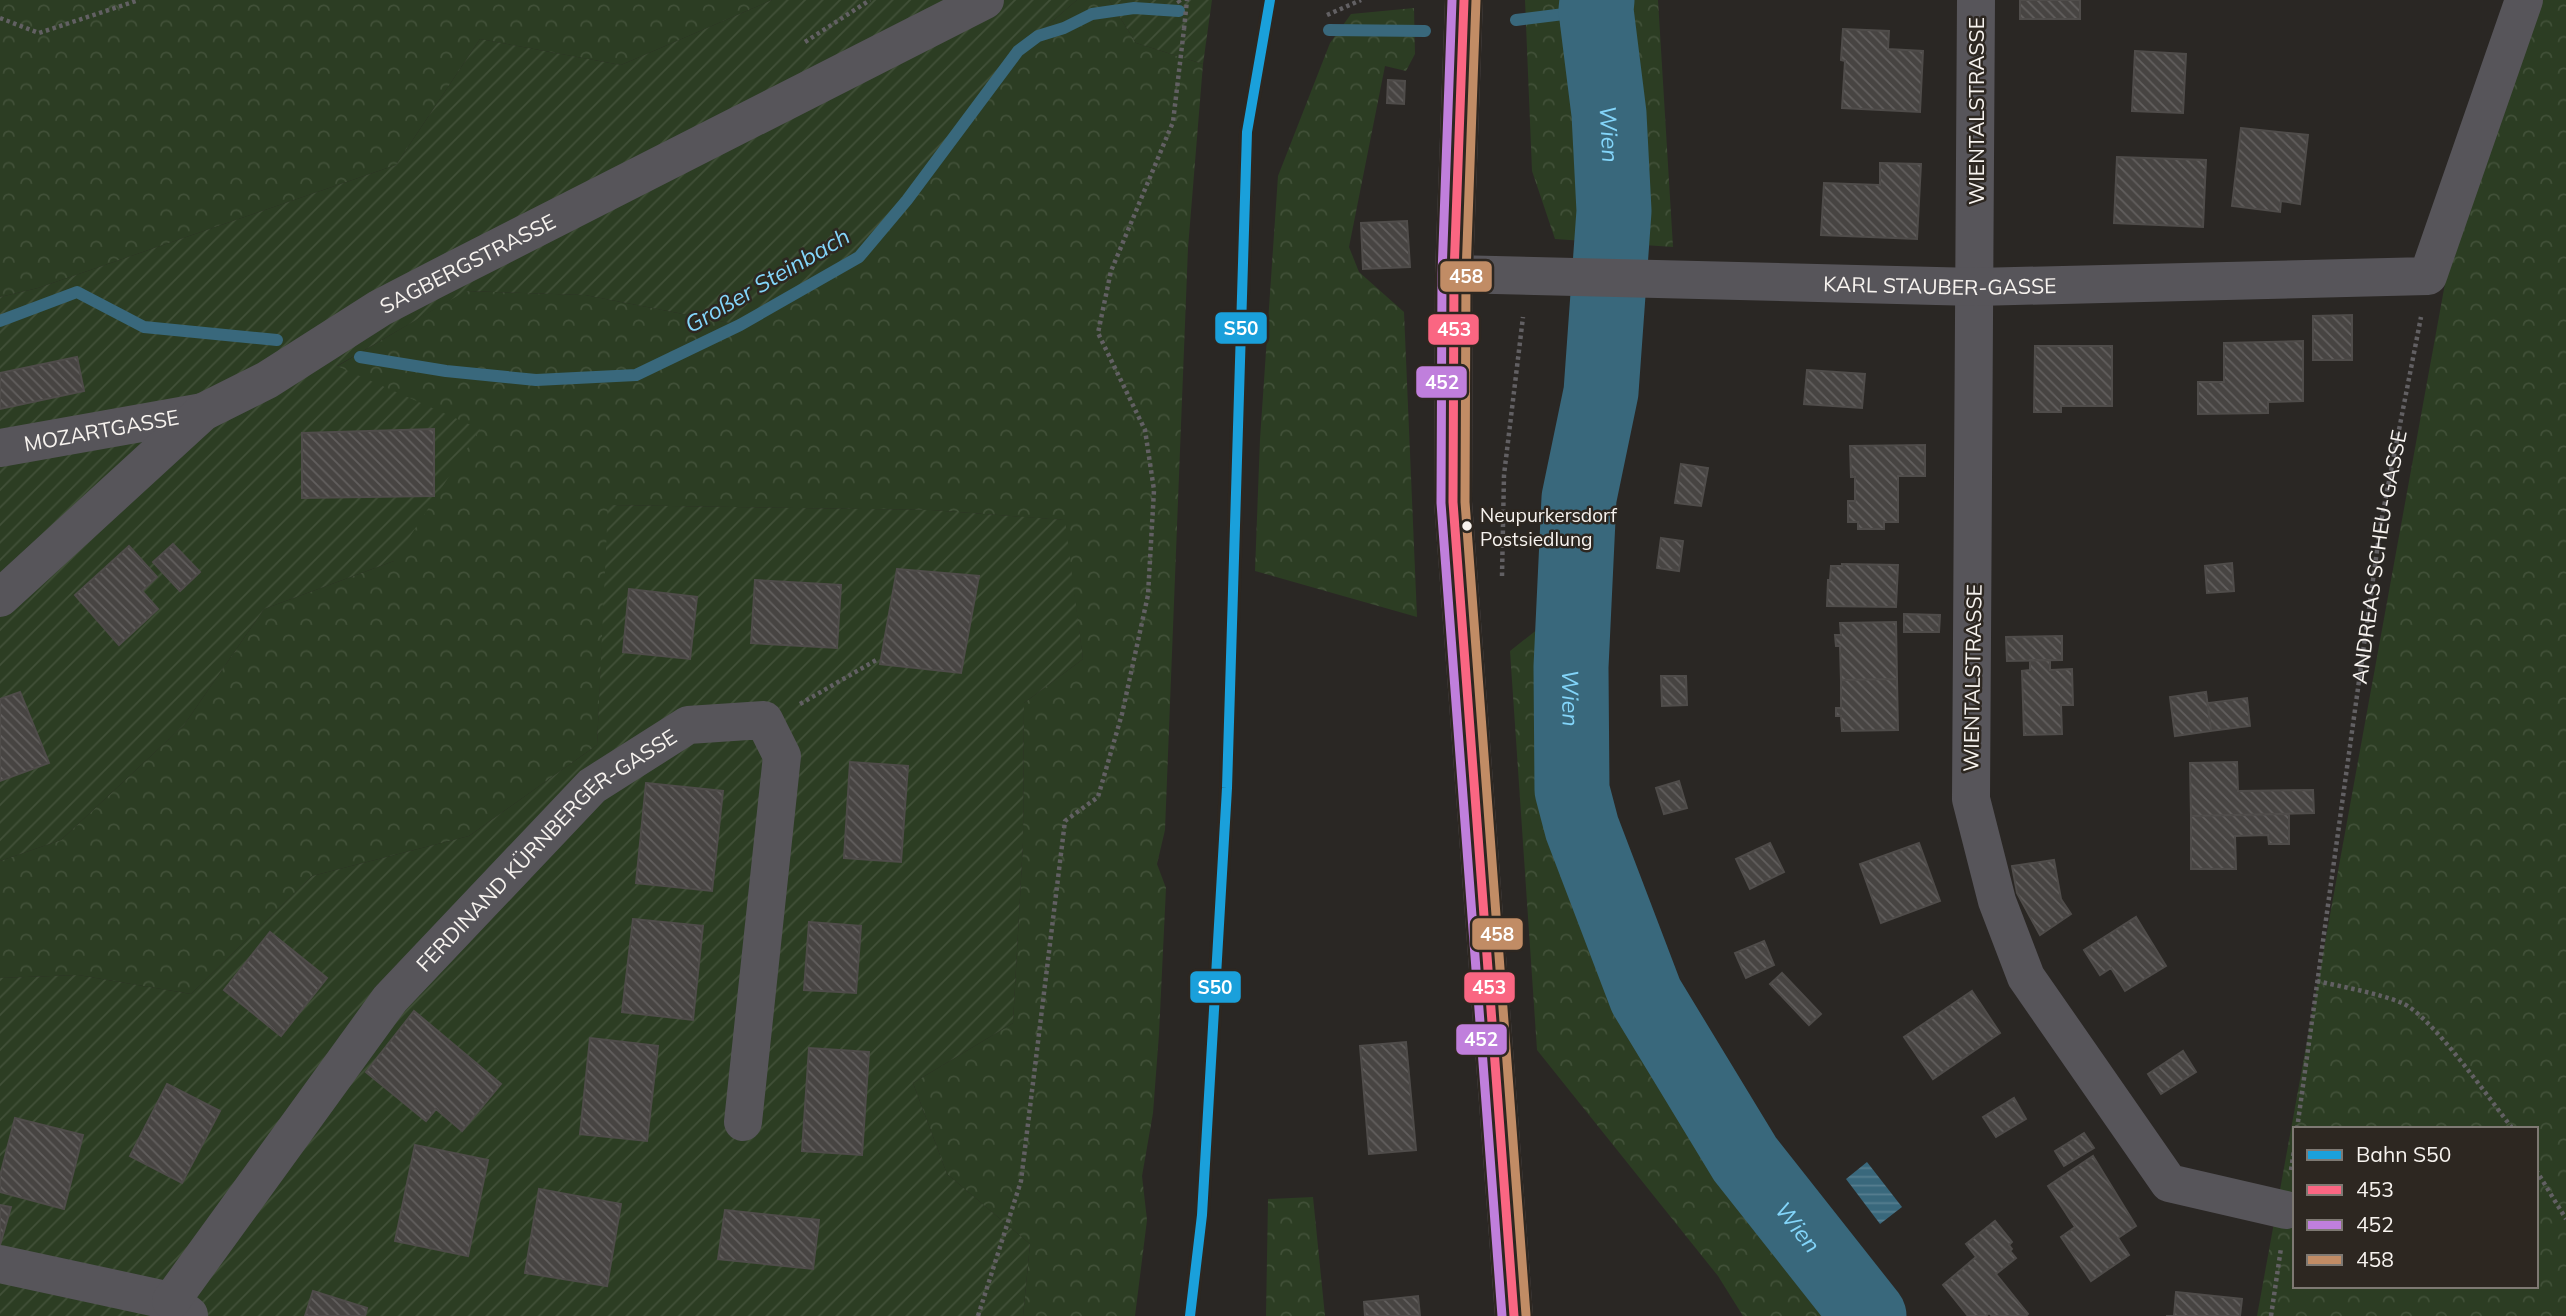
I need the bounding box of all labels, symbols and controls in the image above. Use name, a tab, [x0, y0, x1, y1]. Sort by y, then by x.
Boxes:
street label: WIENTALSTRASSE	[1963, 17, 1989, 205]
water label: Wien	[1594, 105, 1626, 163]
street label: SAGBERGSTRASSE	[375, 208, 559, 319]
water label: Großer Steinbach	[679, 221, 855, 339]
line badge: 458	[1439, 260, 1493, 293]
text: 458	[1449, 264, 1483, 288]
street label: KARL STAUBER-GASSE	[1823, 270, 2057, 300]
line badge: S50	[1214, 311, 1268, 345]
line badge: 453	[1427, 313, 1480, 346]
text: S50	[1223, 316, 1259, 340]
text: 453	[1437, 317, 1471, 341]
line badge: 452	[1415, 365, 1468, 399]
text: 452	[1425, 370, 1459, 394]
street label: MOZARTGASSE	[22, 404, 181, 457]
street label: ANDREAS SCHEU-GASSE	[2346, 428, 2412, 685]
place label: Neupurkersdorf Postsiedlung	[1480, 503, 1618, 551]
marker: Neupurkersdorf Postsiedlung	[1460, 519, 1474, 533]
street label: WIENTALSTRASSE	[1957, 584, 1987, 772]
water label: Wien	[1557, 669, 1586, 727]
street label: FERDINAND KÜRNBERGER-GASSE	[410, 723, 681, 977]
line badge: 458	[1471, 917, 1524, 951]
text: 458	[1480, 922, 1514, 946]
line badge: S50	[1189, 970, 1242, 1004]
line badge: 453	[1463, 971, 1516, 1004]
text: S50	[1197, 975, 1233, 999]
text: 453	[1472, 975, 1506, 999]
line badge: 452	[1455, 1023, 1508, 1056]
text: 452	[1464, 1027, 1498, 1051]
legend	[2293, 1127, 2538, 1288]
text: Bahn S50	[2356, 1141, 2451, 1167]
text: 453	[2356, 1176, 2394, 1202]
water label: Wien	[1769, 1195, 1828, 1258]
text: 452	[2356, 1211, 2394, 1237]
text: 458	[2356, 1246, 2394, 1272]

